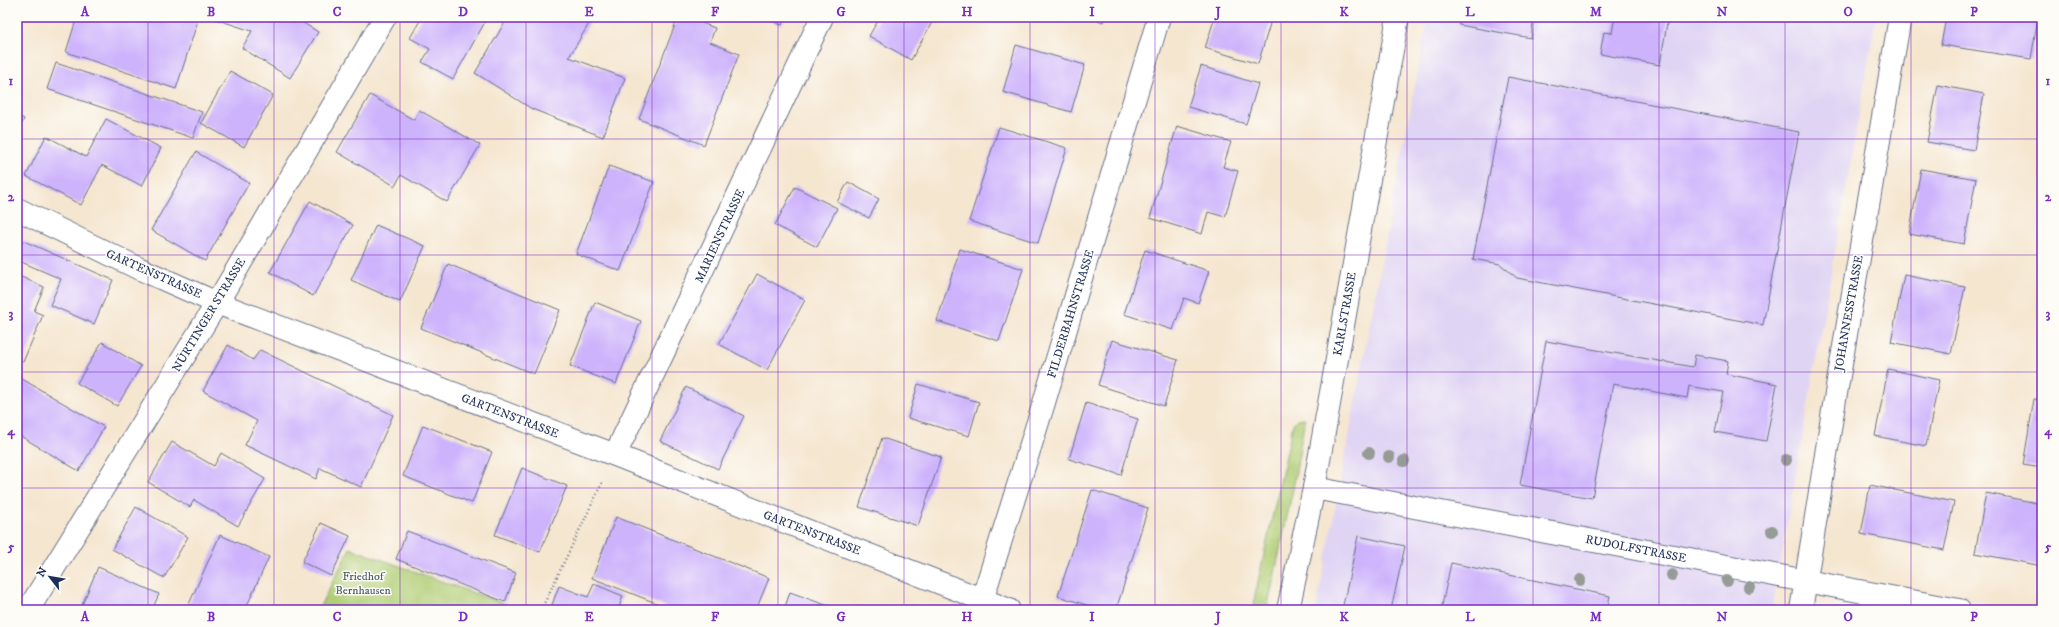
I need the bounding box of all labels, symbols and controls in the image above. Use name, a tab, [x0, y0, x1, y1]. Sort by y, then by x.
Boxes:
text: A	[80, 4, 90, 20]
text: B	[207, 4, 215, 20]
text: C	[333, 4, 342, 20]
text: D	[458, 4, 468, 20]
text: E	[584, 4, 594, 20]
text: F	[711, 4, 720, 20]
text: G	[836, 4, 846, 20]
text: H	[962, 4, 973, 20]
text: I	[1089, 4, 1095, 20]
text: J	[1213, 4, 1221, 21]
text: K	[1339, 4, 1349, 20]
text: L	[1465, 4, 1475, 20]
text: M	[1590, 4, 1602, 20]
text: N	[1717, 4, 1728, 20]
text: O	[1843, 4, 1853, 20]
text: P	[1970, 4, 1978, 20]
text: 1	[9, 73, 14, 89]
text: 1	[2046, 73, 2051, 89]
street label: MARIENSTRASSE	[692, 186, 749, 285]
text: 2	[8, 189, 15, 205]
text: 2	[2045, 189, 2052, 205]
street label: GARTENSTRASSE	[104, 246, 205, 302]
street label: FILDERBAHNSTRASSE	[1044, 248, 1098, 380]
street label: JOHANNESSTRASSE	[1831, 253, 1867, 373]
street label: NÜRTINGER STRASSE	[169, 255, 249, 375]
street label: KARLSTRASSE	[1330, 270, 1360, 357]
text: 3	[9, 306, 14, 322]
text: 3	[2046, 306, 2051, 322]
street label: GARTENSTRASSE	[459, 390, 561, 442]
text: 4	[6, 423, 15, 440]
text: 4	[2043, 423, 2052, 440]
street label: GARTENSTRASSE	[761, 507, 863, 559]
street label: RUDOLFSTRASSE	[1584, 532, 1688, 566]
text: 5	[7, 539, 15, 555]
text: 5	[2044, 539, 2052, 555]
north arrow	[30, 557, 70, 597]
text: N	[34, 565, 51, 580]
park label: Friedhof Bernhausen	[335, 569, 392, 598]
text: A	[80, 609, 90, 625]
text: B	[207, 609, 215, 625]
text: C	[333, 609, 342, 625]
text: D	[458, 609, 468, 625]
text: E	[584, 609, 594, 625]
text: F	[711, 609, 720, 625]
text: G	[836, 609, 846, 625]
text: H	[962, 609, 973, 625]
text: I	[1089, 609, 1095, 625]
text: J	[1213, 609, 1221, 626]
text: K	[1339, 609, 1349, 625]
text: L	[1465, 609, 1475, 625]
text: M	[1590, 609, 1602, 625]
text: N	[1717, 609, 1728, 625]
text: O	[1843, 609, 1853, 625]
text: P	[1970, 609, 1978, 625]

